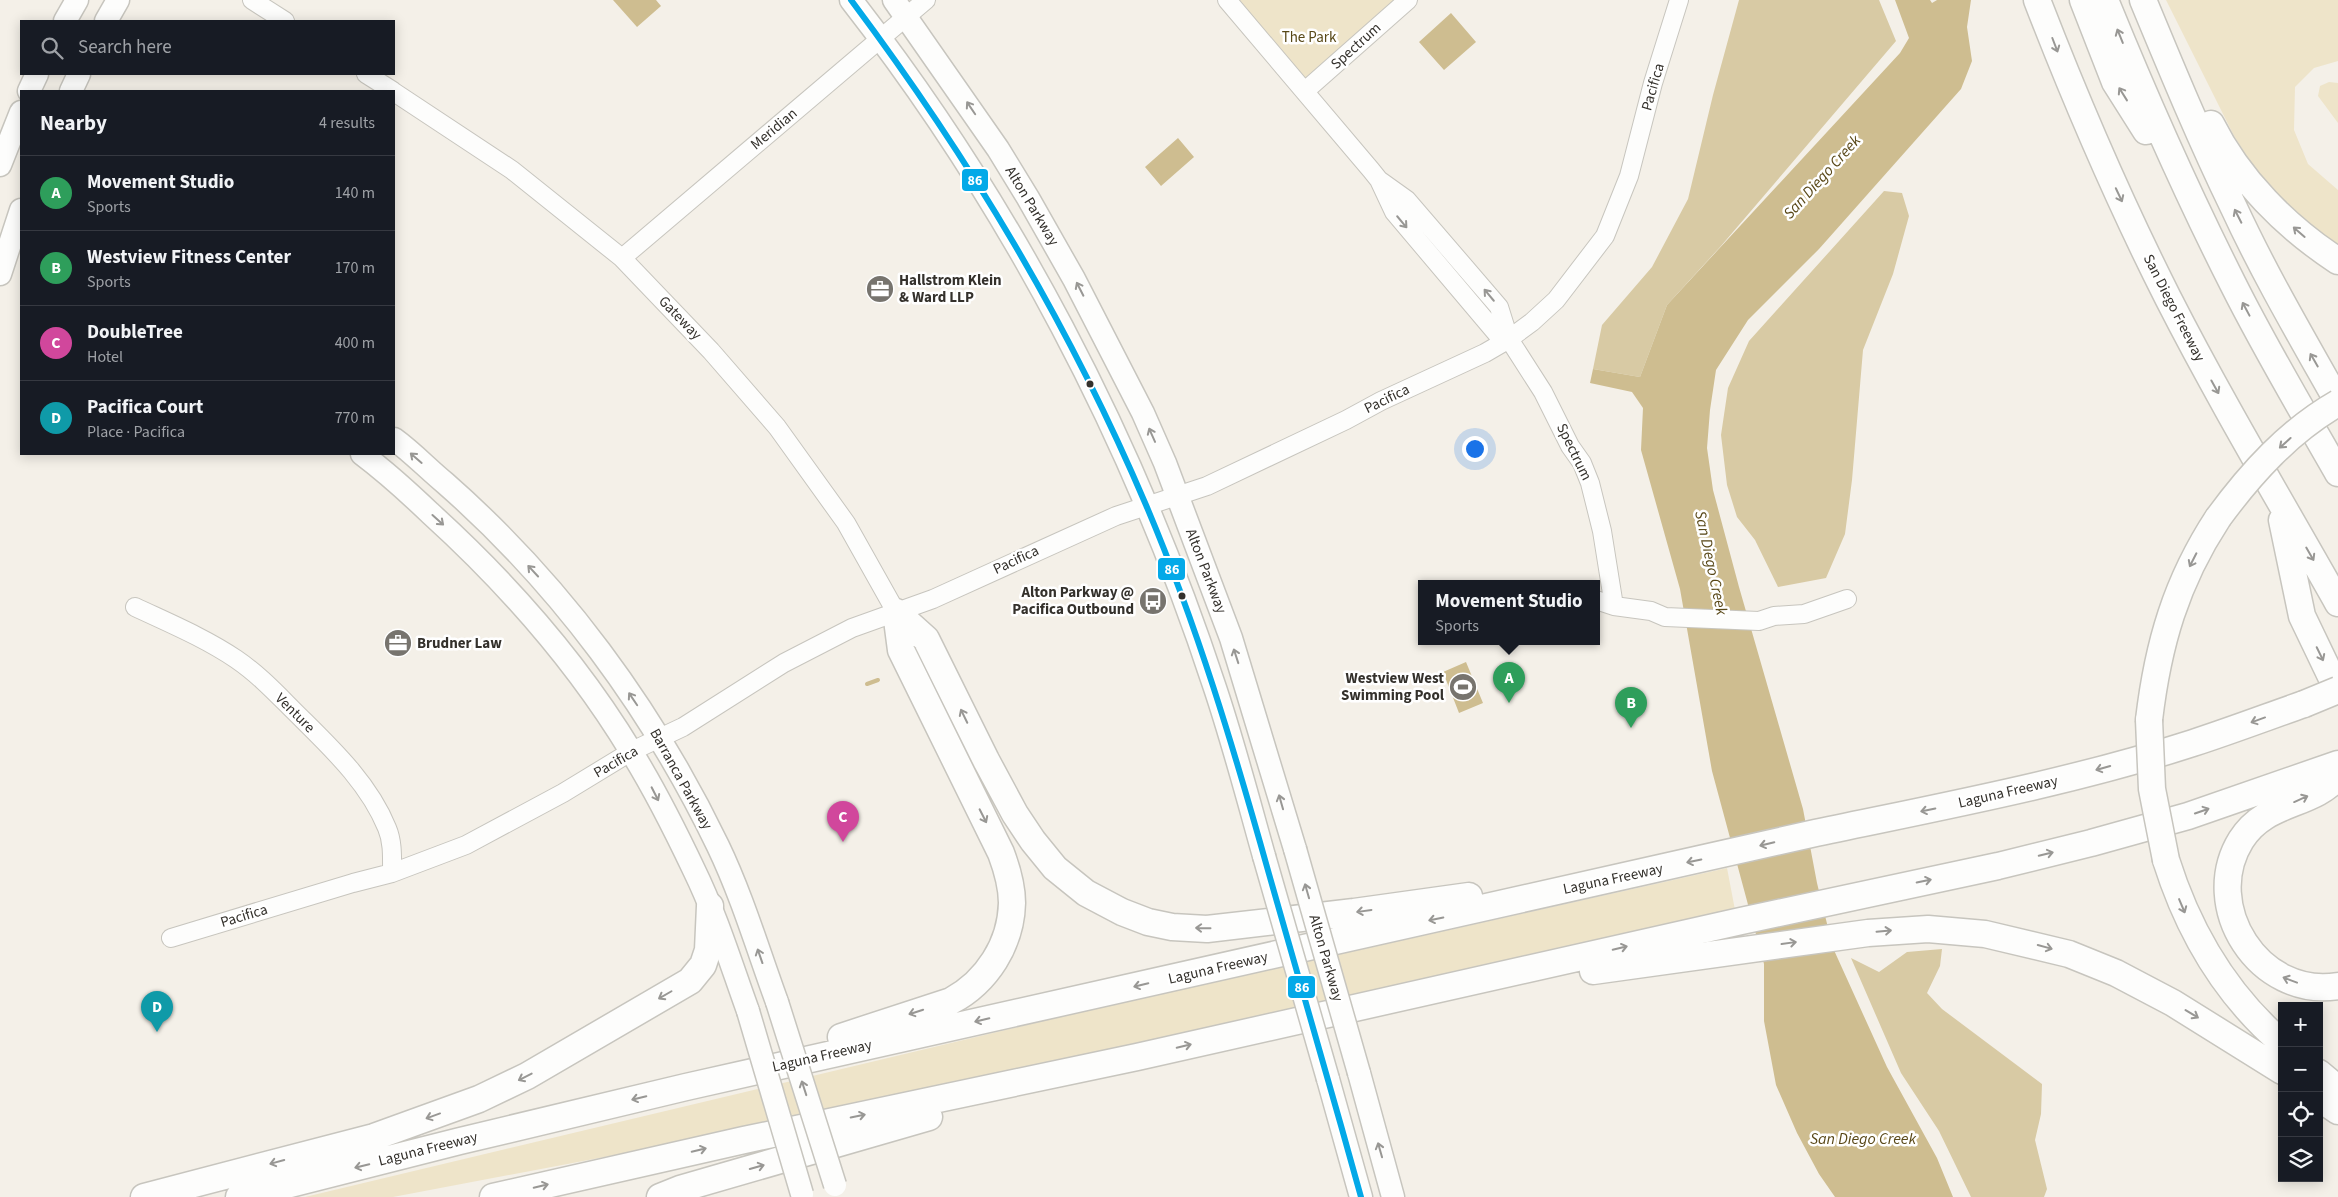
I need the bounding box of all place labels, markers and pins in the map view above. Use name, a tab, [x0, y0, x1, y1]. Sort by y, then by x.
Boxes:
place label: Hallstrom Klein & Ward LLP	[899, 270, 1002, 308]
office icon: Hallstrom Klein & Ward LLP	[865, 274, 895, 304]
unlabelled marker	[1085, 379, 1095, 389]
place label: Alton Parkway @ Pacifica Outbound	[1012, 582, 1134, 620]
bus stop icon: Alton Parkway @ Pacifica Outbound	[1138, 586, 1168, 616]
unlabelled marker	[1177, 591, 1187, 601]
office icon: Brudner Law	[383, 628, 413, 658]
place label: Brudner Law	[417, 633, 502, 654]
pin: A	[1493, 662, 1525, 703]
place label: Westview West Swimming Pool	[1341, 668, 1445, 706]
sports icon: Westview West Swimming Pool	[1448, 672, 1478, 702]
pin: B	[1615, 687, 1647, 728]
pin: C	[827, 801, 859, 842]
pin: D	[141, 991, 173, 1032]

